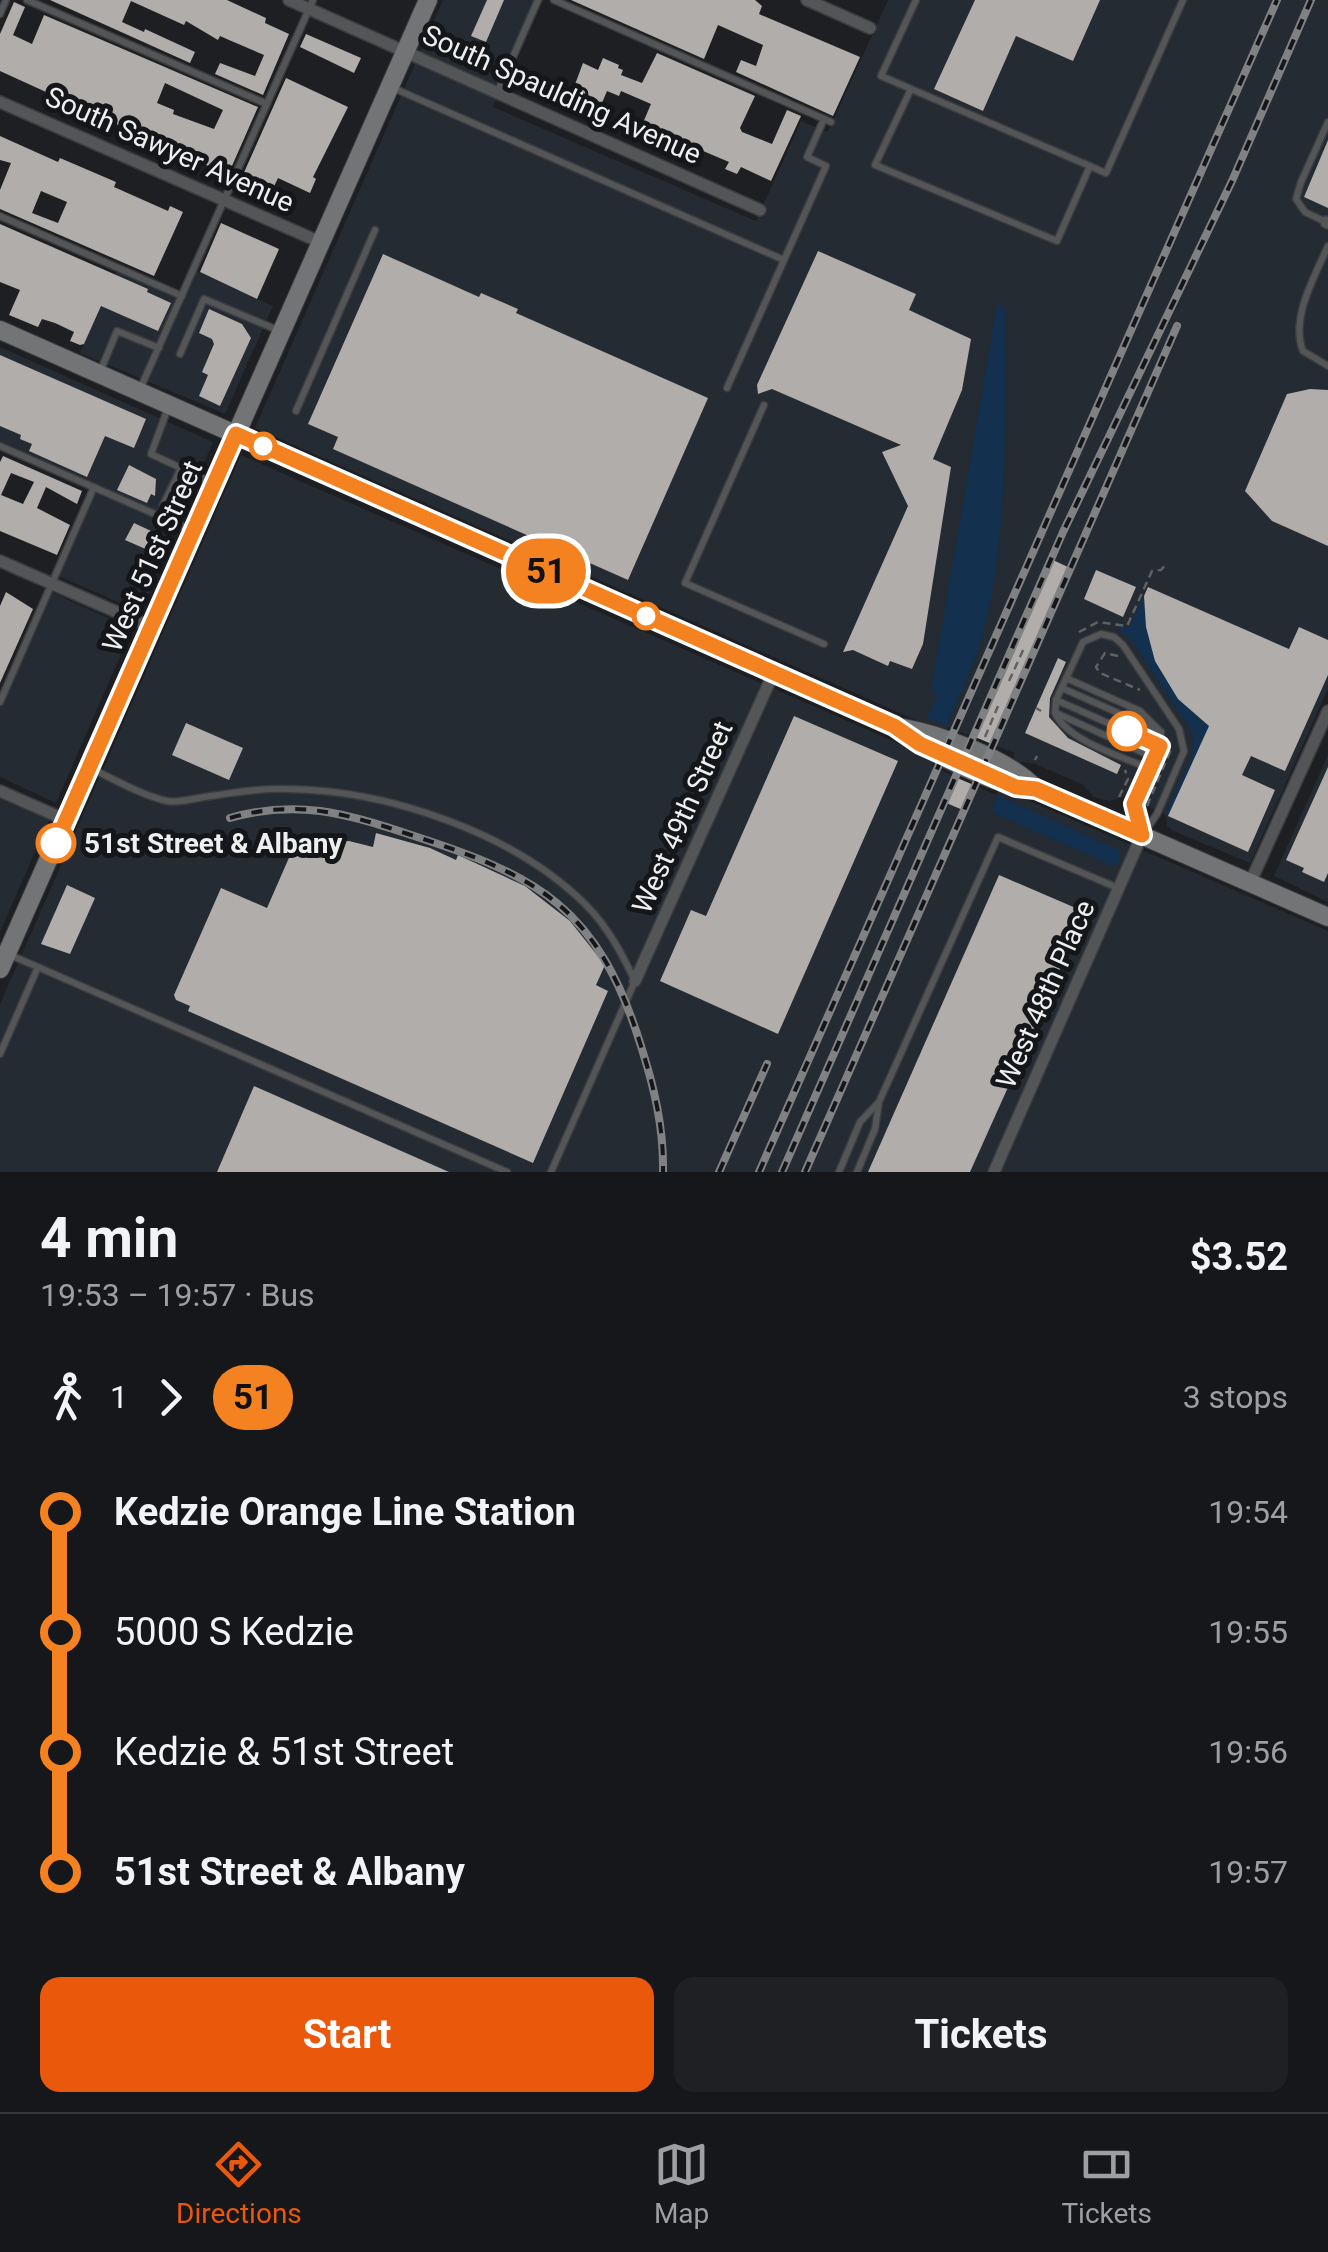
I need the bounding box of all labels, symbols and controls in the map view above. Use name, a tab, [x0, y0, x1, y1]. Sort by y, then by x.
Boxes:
street label: South Spaulding Avenue	[417, 18, 706, 171]
street label: South Sawyer Avenue	[40, 80, 299, 219]
unlabelled marker	[250, 433, 276, 459]
street label: West 51st Street	[96, 456, 209, 657]
line badge: 51	[501, 538, 591, 604]
text: 51	[526, 551, 566, 592]
unlabelled marker	[633, 603, 659, 629]
unlabelled marker	[1108, 712, 1146, 750]
street label: West 49th Street	[625, 716, 740, 918]
marker: 51st Street & Albany	[37, 824, 75, 862]
place label: 51st Street & Albany	[84, 827, 343, 860]
street label: West 48th Place	[989, 895, 1102, 1093]
text: 4 min	[40, 1206, 178, 1270]
text: $3.52	[1190, 1235, 1288, 1279]
text: 19:53 – 19:57 · Bus	[40, 1276, 315, 1314]
icon: walk	[40, 1370, 95, 1425]
icon: forward	[143, 1370, 198, 1425]
text: 51	[233, 1377, 273, 1418]
text: 1	[110, 1378, 128, 1416]
text: 3 stops	[1183, 1378, 1288, 1416]
text: Kedzie Orange Line Station	[114, 1490, 576, 1534]
text: 19:54	[1208, 1493, 1288, 1531]
text: 5000 S Kedzie	[114, 1610, 354, 1654]
text: 19:55	[1208, 1613, 1288, 1651]
text: Kedzie & 51st Street	[114, 1730, 454, 1774]
text: 19:56	[1208, 1733, 1288, 1771]
text: 51st Street & Albany	[114, 1850, 465, 1894]
text: 19:57	[1208, 1853, 1288, 1891]
button: Start	[40, 1977, 654, 2092]
button: Tickets	[674, 1977, 1288, 2092]
tab: Directions	[176, 2137, 302, 2230]
tab: Map	[654, 2137, 709, 2230]
tab: Tickets	[1061, 2137, 1152, 2230]

